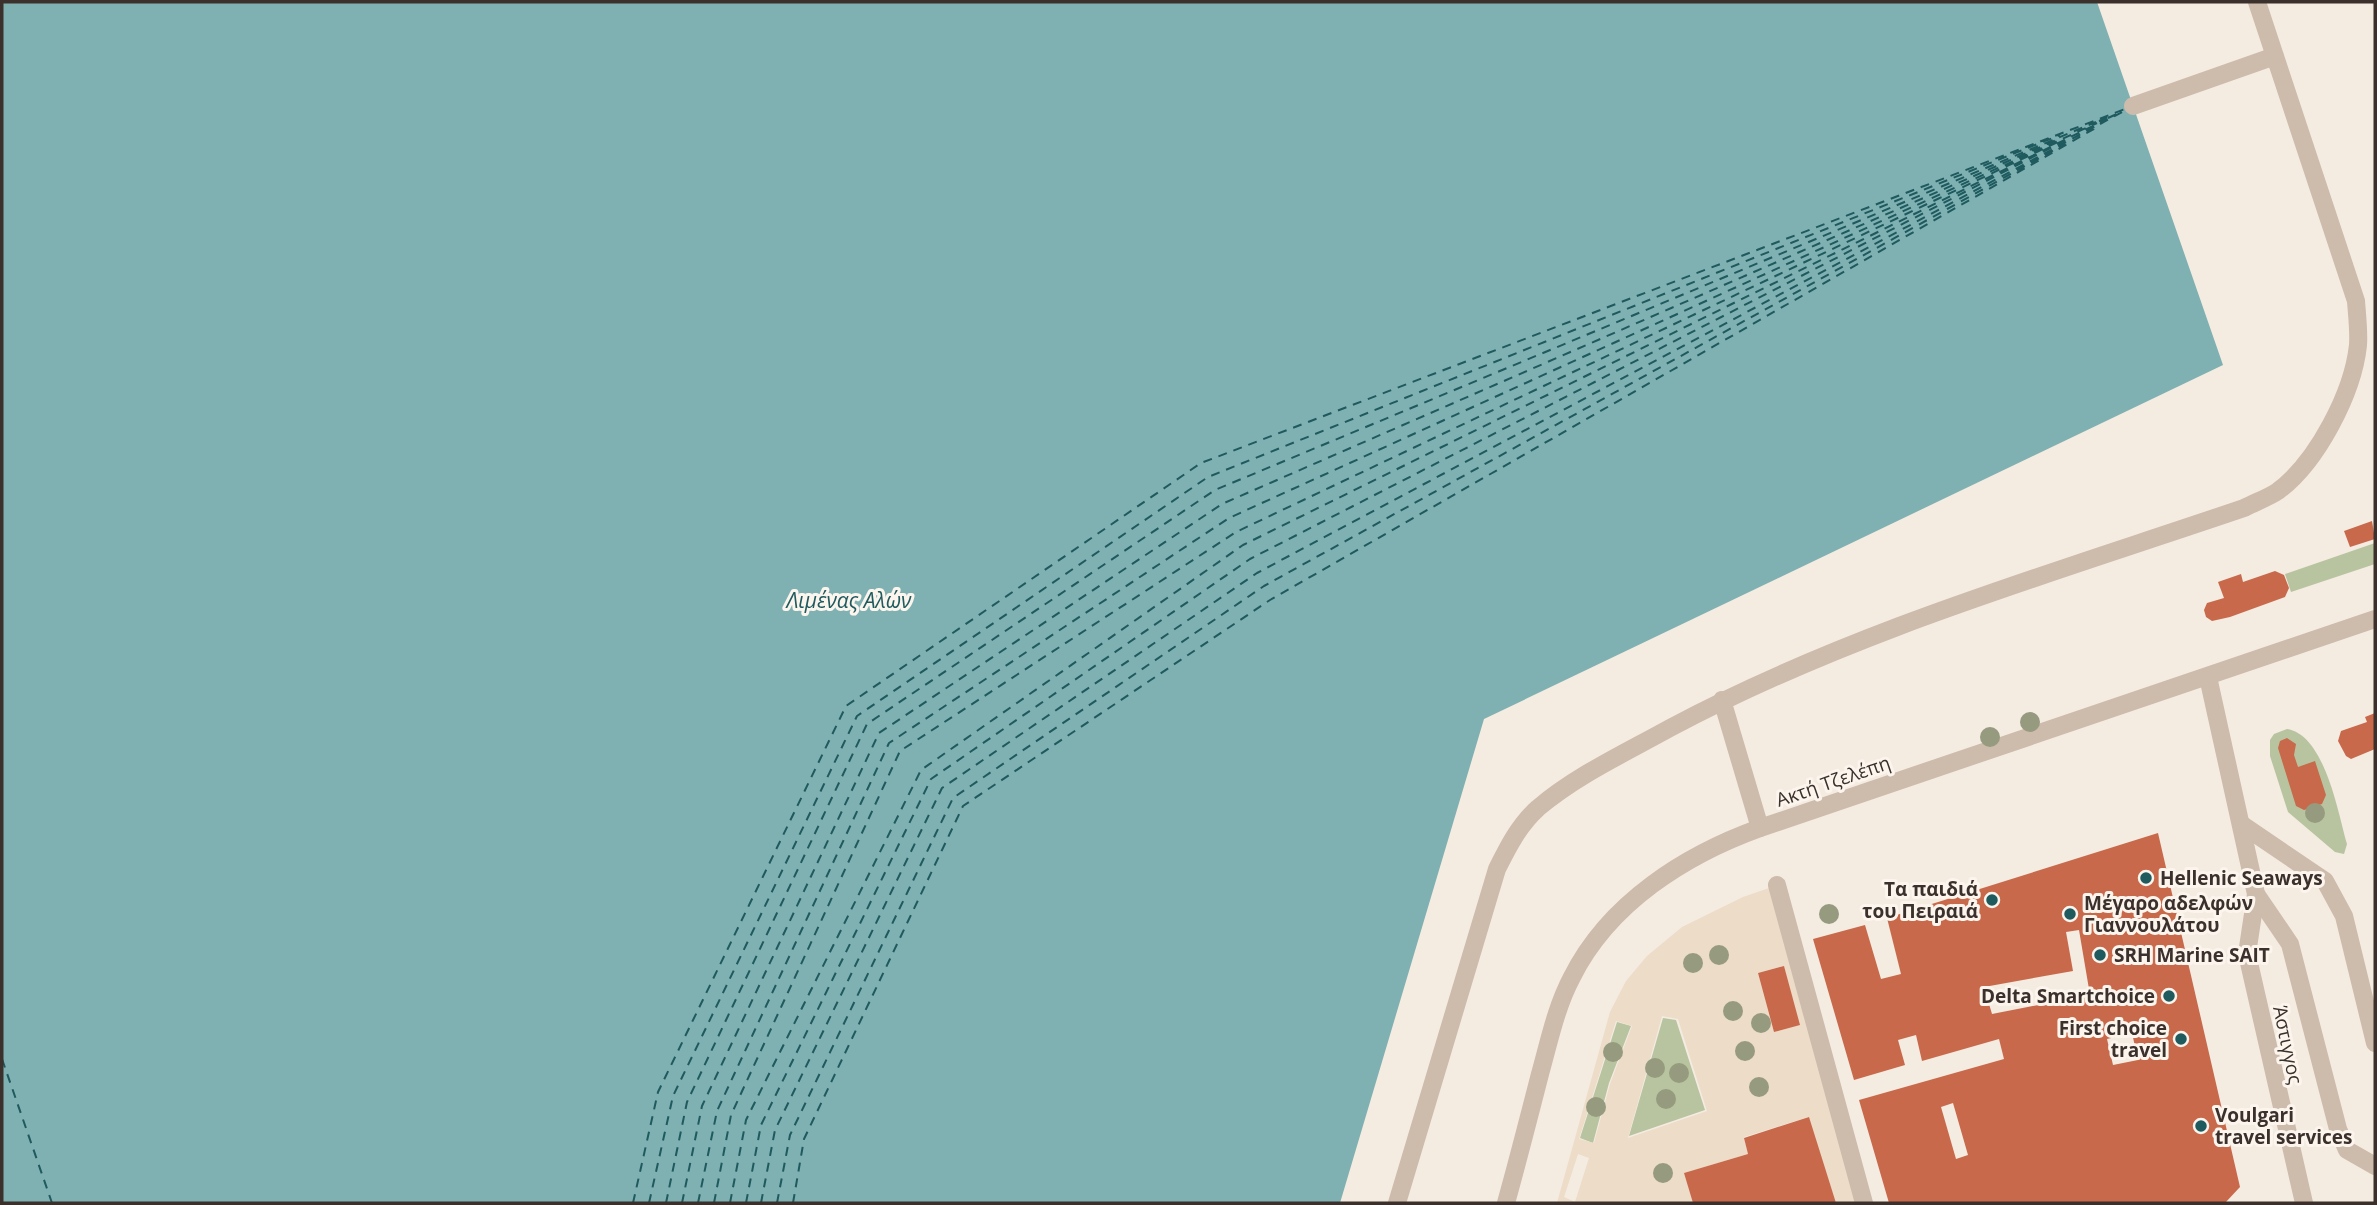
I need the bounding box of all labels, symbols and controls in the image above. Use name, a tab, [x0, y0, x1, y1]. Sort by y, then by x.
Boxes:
water label: Λιμένας Αλών	[785, 586, 912, 614]
street label: Ακτή Τζελέπη	[1772, 749, 1894, 813]
place label: Hellenic Seaways	[2160, 865, 2323, 891]
marker: Hellenic Seaways	[2138, 870, 2154, 886]
place label: Τα παιδιά του Πειραιά	[1862, 876, 1978, 924]
place label: Μέγαρο αδελφών Γιαννουλάτου	[2084, 890, 2253, 938]
marker: Τα παιδιά του Πειραιά	[1984, 892, 2000, 908]
marker: Μέγαρο αδελφών Γιαννουλάτου	[2062, 906, 2078, 922]
place label: SRH Marine SAIT	[2114, 942, 2270, 968]
marker: SRH Marine SAIT	[2092, 947, 2108, 963]
place label: Delta Smartchoice	[1981, 983, 2155, 1009]
marker: Delta Smartchoice	[2161, 988, 2177, 1004]
street label: Άστιγγος	[2267, 1004, 2309, 1086]
place label: First choice travel	[2059, 1015, 2167, 1063]
marker: First choice travel	[2173, 1031, 2189, 1047]
place label: Voulgari travel services	[2215, 1102, 2352, 1150]
marker: Voulgari travel services	[2193, 1118, 2209, 1134]

